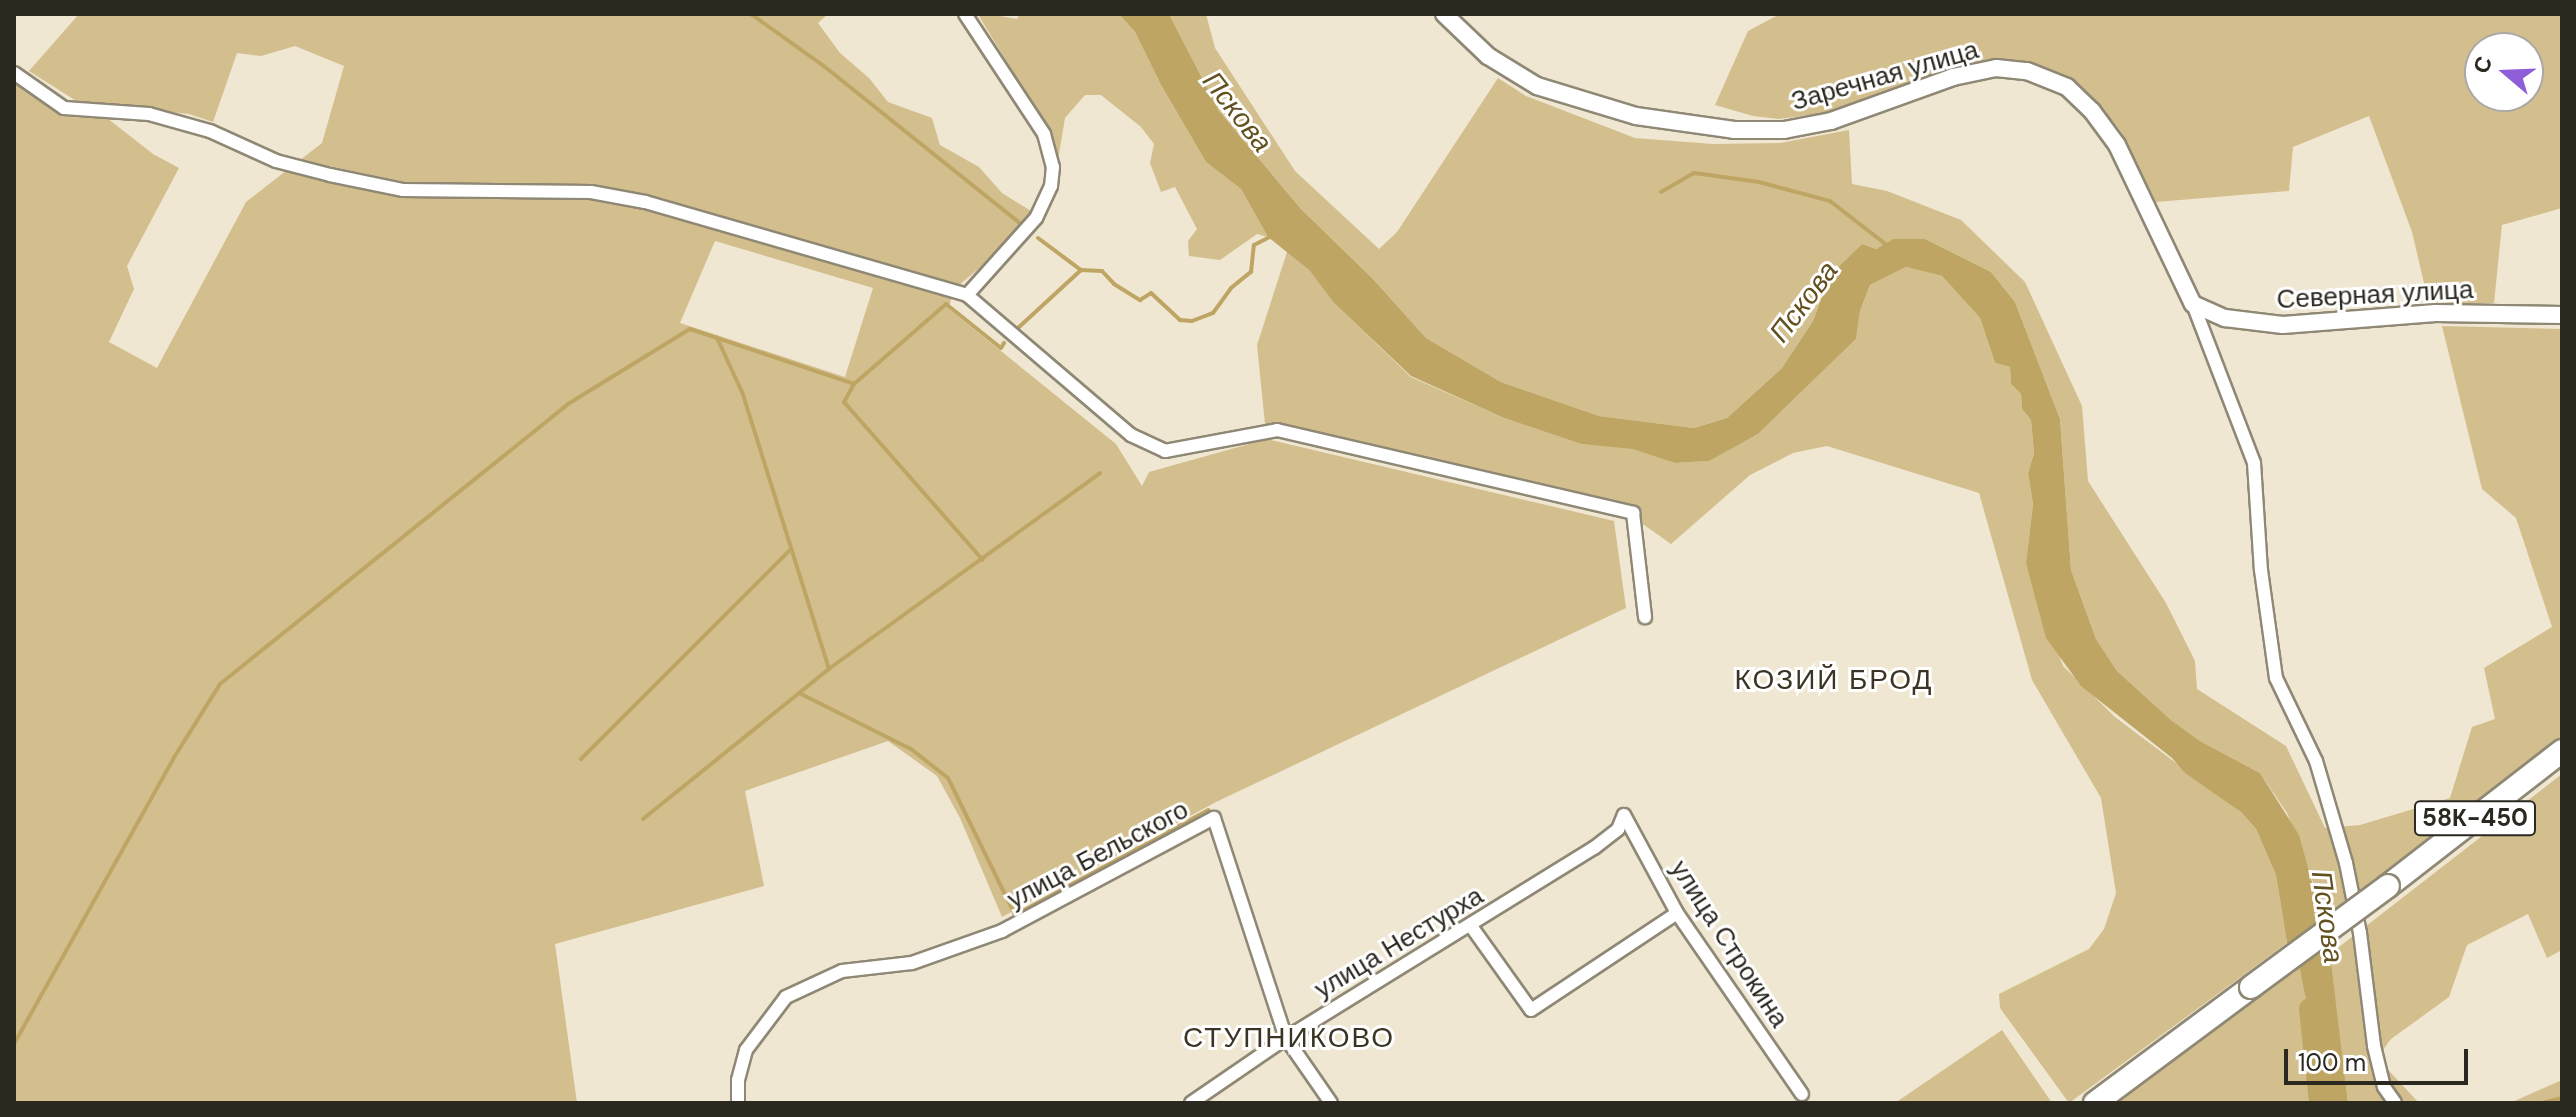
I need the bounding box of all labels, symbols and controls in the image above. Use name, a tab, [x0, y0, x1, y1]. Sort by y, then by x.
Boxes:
north arrow	[2464, 32, 2544, 112]
street label: Заречная улица	[1788, 34, 1982, 118]
text: С	[2466, 52, 2499, 77]
water label: Пскова	[1195, 65, 1279, 159]
water label: Пскова	[1763, 255, 1845, 349]
street label: Северная улица	[2276, 274, 2474, 316]
district label: КОЗИЙ БРОД	[1735, 663, 1933, 697]
street label: улица Бельского	[1002, 794, 1194, 916]
road number: 58К-450	[2413, 798, 2537, 838]
street label: улица Строкина	[1663, 855, 1795, 1033]
water label: Пскова	[2304, 869, 2350, 965]
street label: улица Нестурха	[1309, 880, 1489, 1006]
district label: СТУПНИКОВО	[1183, 1021, 1395, 1055]
scale bar	[2288, 1033, 2472, 1083]
text: 100 m	[2298, 1047, 2366, 1078]

